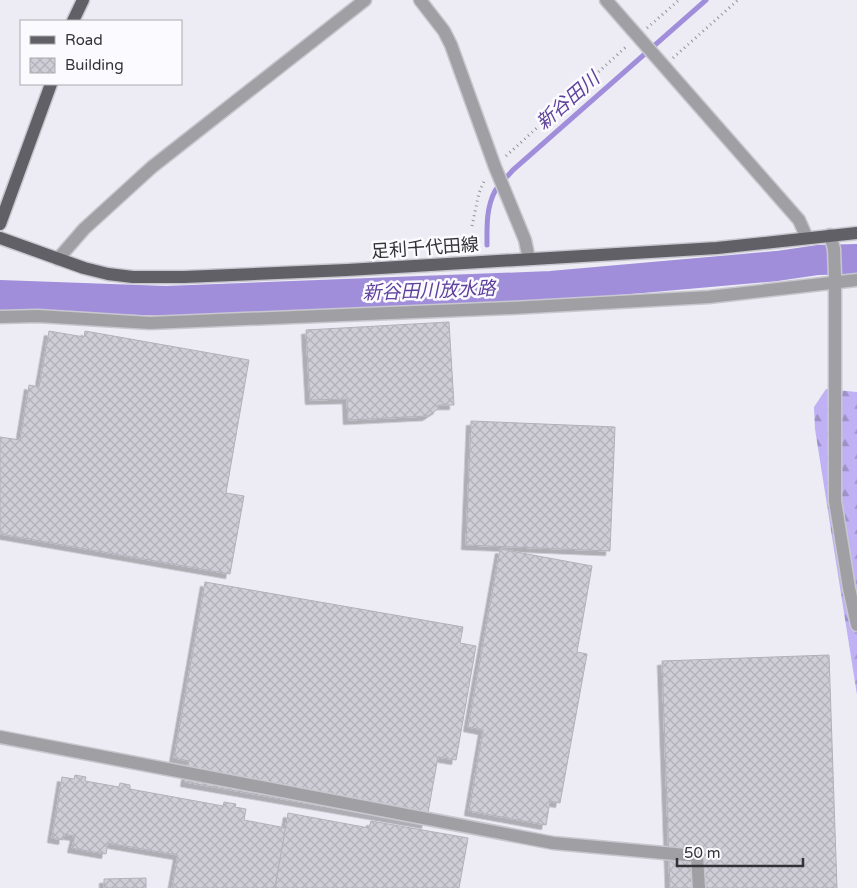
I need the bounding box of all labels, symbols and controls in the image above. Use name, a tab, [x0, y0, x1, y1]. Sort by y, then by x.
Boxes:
legend	[20, 20, 182, 85]
text: Road	[65, 31, 103, 49]
text: Building	[65, 56, 124, 74]
water label: 新谷田川	[532, 66, 605, 134]
street label: 足利千代田線	[370, 233, 480, 263]
water label: 新谷田川放水路	[362, 278, 498, 304]
scale bar	[677, 836, 803, 868]
text: 50 m	[684, 844, 721, 862]

